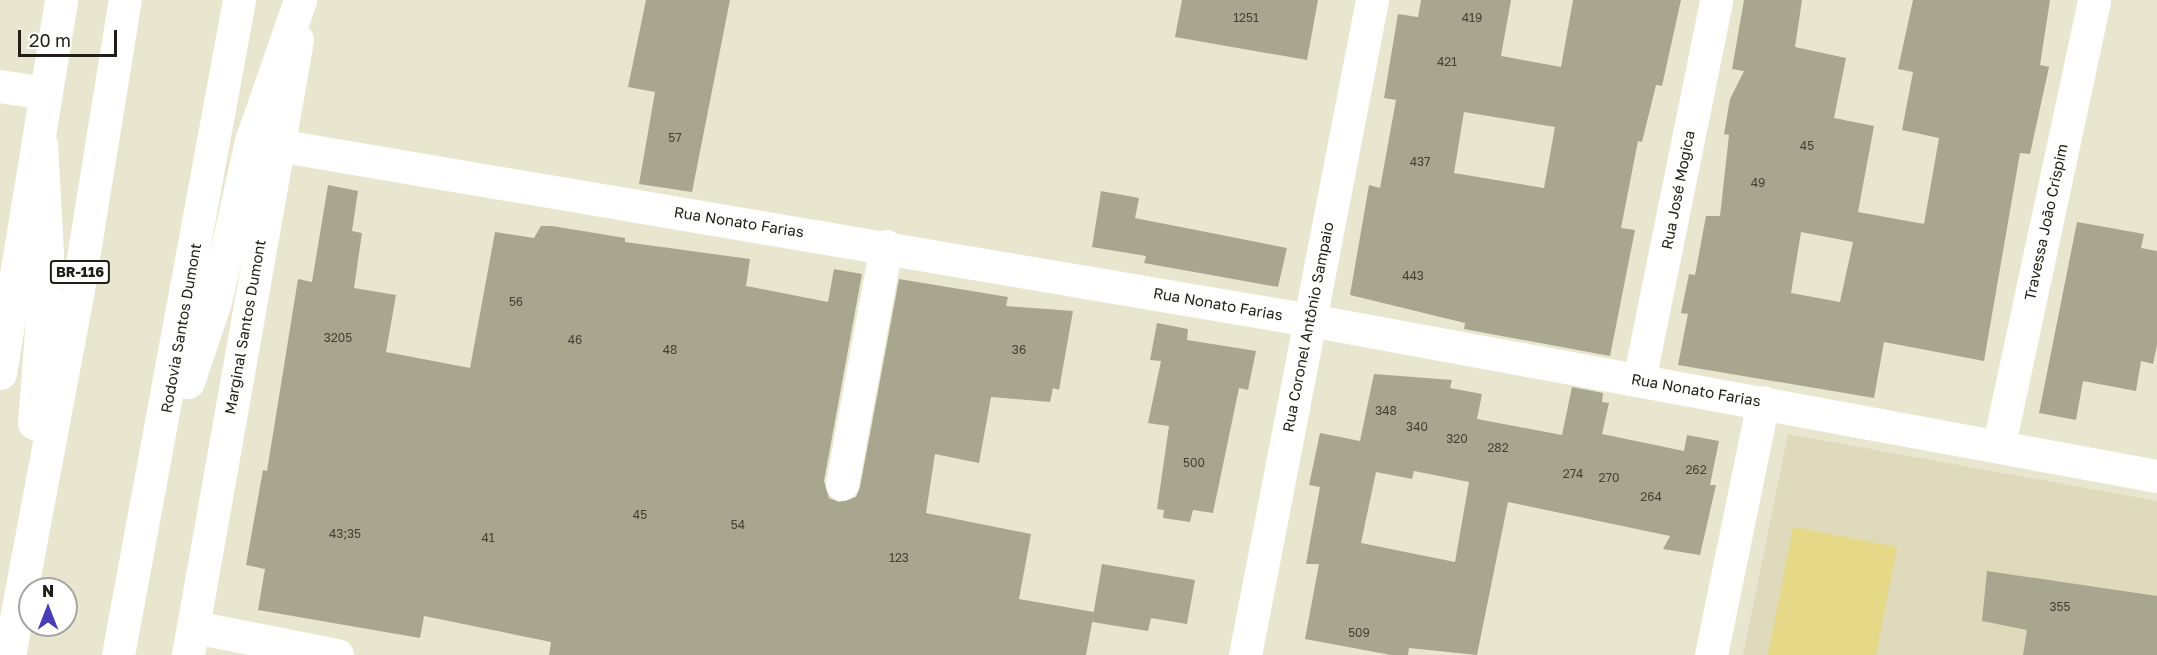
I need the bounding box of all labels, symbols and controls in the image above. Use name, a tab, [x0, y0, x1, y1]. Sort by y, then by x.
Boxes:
house number: 1251	[1233, 11, 1259, 25]
house number: 419	[1462, 11, 1482, 25]
scale bar	[21, 18, 120, 56]
text: 20 m	[29, 29, 71, 51]
house number: 421	[1437, 55, 1457, 69]
street label: Rua José Mogica	[1658, 129, 1698, 251]
house number: 57	[668, 131, 682, 145]
house number: 45	[1800, 139, 1814, 153]
street label: Travessa João Crispim	[2021, 142, 2071, 302]
house number: 437	[1410, 155, 1430, 169]
house number: 49	[1751, 176, 1765, 190]
street label: Rua Nonato Farias	[673, 203, 805, 241]
street label: Rua Coronel Antônio Sampaio	[1279, 220, 1337, 434]
street label: Marginal Santos Dumont	[221, 238, 269, 416]
street label: Rodovia Santos Dumont	[157, 242, 205, 414]
road number: BR-116	[48, 261, 112, 283]
house number: 443	[1402, 269, 1424, 283]
street label: Rua Nonato Farias	[1152, 284, 1284, 324]
house number: 56	[509, 295, 523, 309]
house number: 3205	[324, 331, 352, 345]
house number: 46	[568, 333, 582, 347]
house number: 48	[663, 343, 677, 357]
house number: 36	[1012, 343, 1026, 357]
street label: Rua Nonato Farias	[1630, 370, 1762, 410]
house number: 348	[1375, 404, 1397, 418]
house number: 340	[1406, 420, 1428, 434]
house number: 320	[1446, 432, 1468, 446]
house number: 282	[1487, 441, 1509, 455]
house number: 500	[1183, 456, 1205, 470]
house number: 262	[1685, 463, 1707, 477]
house number: 274	[1563, 467, 1583, 481]
house number: 270	[1599, 471, 1619, 485]
house number: 264	[1640, 490, 1662, 504]
house number: 45	[633, 508, 647, 522]
house number: 54	[731, 518, 745, 532]
house number: 43;35	[329, 527, 361, 541]
house number: 41	[481, 531, 495, 545]
house number: 123	[889, 551, 909, 565]
north arrow	[18, 577, 78, 637]
text: N	[42, 581, 54, 601]
house number: 355	[2050, 600, 2070, 614]
house number: 509	[1348, 626, 1370, 640]

